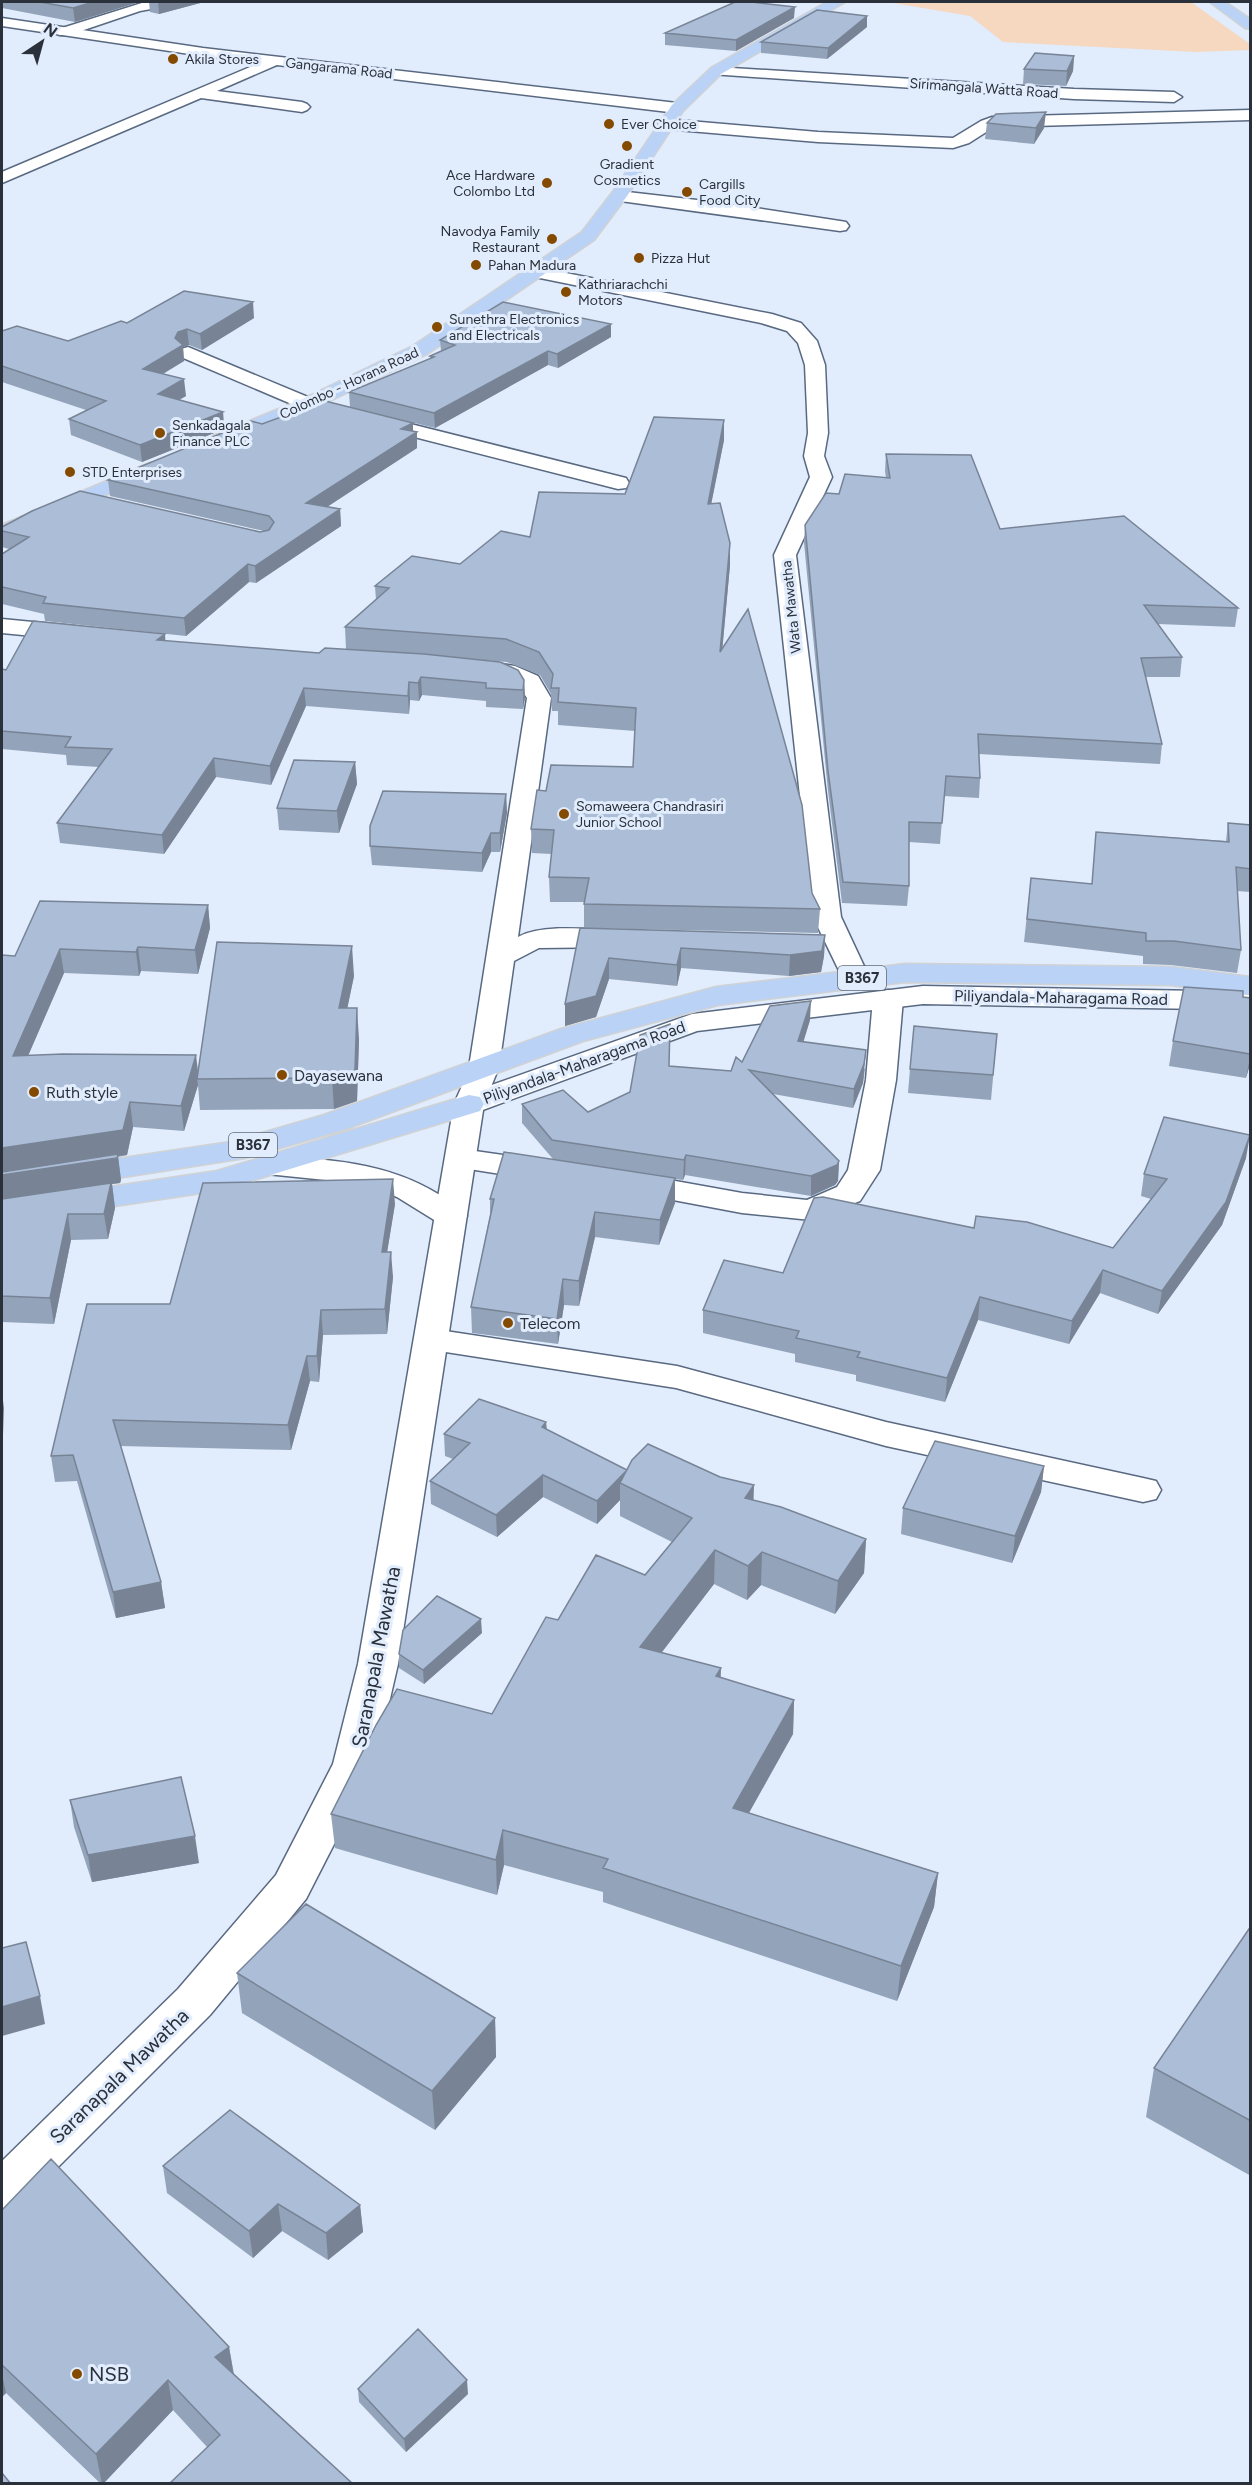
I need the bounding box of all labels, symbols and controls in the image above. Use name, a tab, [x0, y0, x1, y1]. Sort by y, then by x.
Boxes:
north arrow	[12, 12, 72, 72]
text: N	[40, 19, 61, 42]
place label: Akila Stores	[185, 51, 259, 68]
marker: Akila Stores	[166, 52, 180, 66]
street label: Gangarama Road	[285, 54, 393, 83]
street label: Sirimangala Watta Road	[909, 75, 1059, 102]
place label: Ever Choice	[621, 116, 697, 133]
marker: Ever Choice	[602, 117, 616, 131]
marker: Gradient Cosmetics	[620, 139, 634, 153]
place label: Gradient Cosmetics	[594, 156, 660, 189]
place label: Ace Hardware Colombo Ltd	[446, 167, 535, 200]
marker: Ace Hardware Colombo Ltd	[540, 176, 554, 190]
place label: Cargills Food City	[699, 176, 761, 209]
marker: Cargills Food City	[680, 185, 694, 199]
place label: Navodya Family Restaurant	[441, 223, 541, 256]
marker: Navodya Family Restaurant	[545, 232, 559, 246]
place label: Pizza Hut	[651, 250, 710, 267]
marker: Pizza Hut	[632, 251, 646, 265]
place label: Pahan Madura	[488, 257, 576, 274]
marker: Pahan Madura	[469, 258, 483, 272]
place label: Kathriarachchi Motors	[578, 276, 668, 309]
marker: Kathriarachchi Motors	[559, 285, 573, 299]
place label: Sunethra Electronics and Electricals	[449, 311, 579, 344]
marker: Sunethra Electronics and Electricals	[430, 320, 444, 334]
street label: Colombo - Horana Road	[277, 344, 421, 423]
place label: Senkadagala Finance PLC	[172, 417, 251, 450]
marker: Senkadagala Finance PLC	[153, 426, 167, 440]
place label: STD Enterprises	[82, 464, 182, 481]
marker: STD Enterprises	[63, 465, 77, 479]
street label: Wata Mawatha	[778, 560, 805, 654]
place label: Somaweera Chandrasiri Junior School	[576, 798, 724, 831]
marker: Somaweera Chandrasiri Junior School	[557, 807, 571, 821]
road number: B367	[838, 966, 886, 990]
street label: Piliyandala-Maharagama Road	[954, 986, 1168, 1009]
street label: Piliyandala-Maharagama Road	[480, 1017, 688, 1108]
place label: Dayasewana	[294, 1066, 383, 1085]
marker: Dayasewana	[275, 1068, 289, 1082]
place label: Ruth style	[46, 1083, 118, 1102]
marker: Ruth style	[27, 1085, 41, 1099]
road number: B367	[229, 1133, 277, 1157]
place label: Telecom	[520, 1314, 580, 1333]
marker: Telecom	[501, 1316, 515, 1330]
street label: Saranapala Mawatha	[347, 1564, 405, 1750]
street label: Saranapala Mawatha	[45, 2003, 193, 2149]
place label: NSB	[89, 2362, 129, 2386]
marker: NSB	[70, 2367, 84, 2381]

